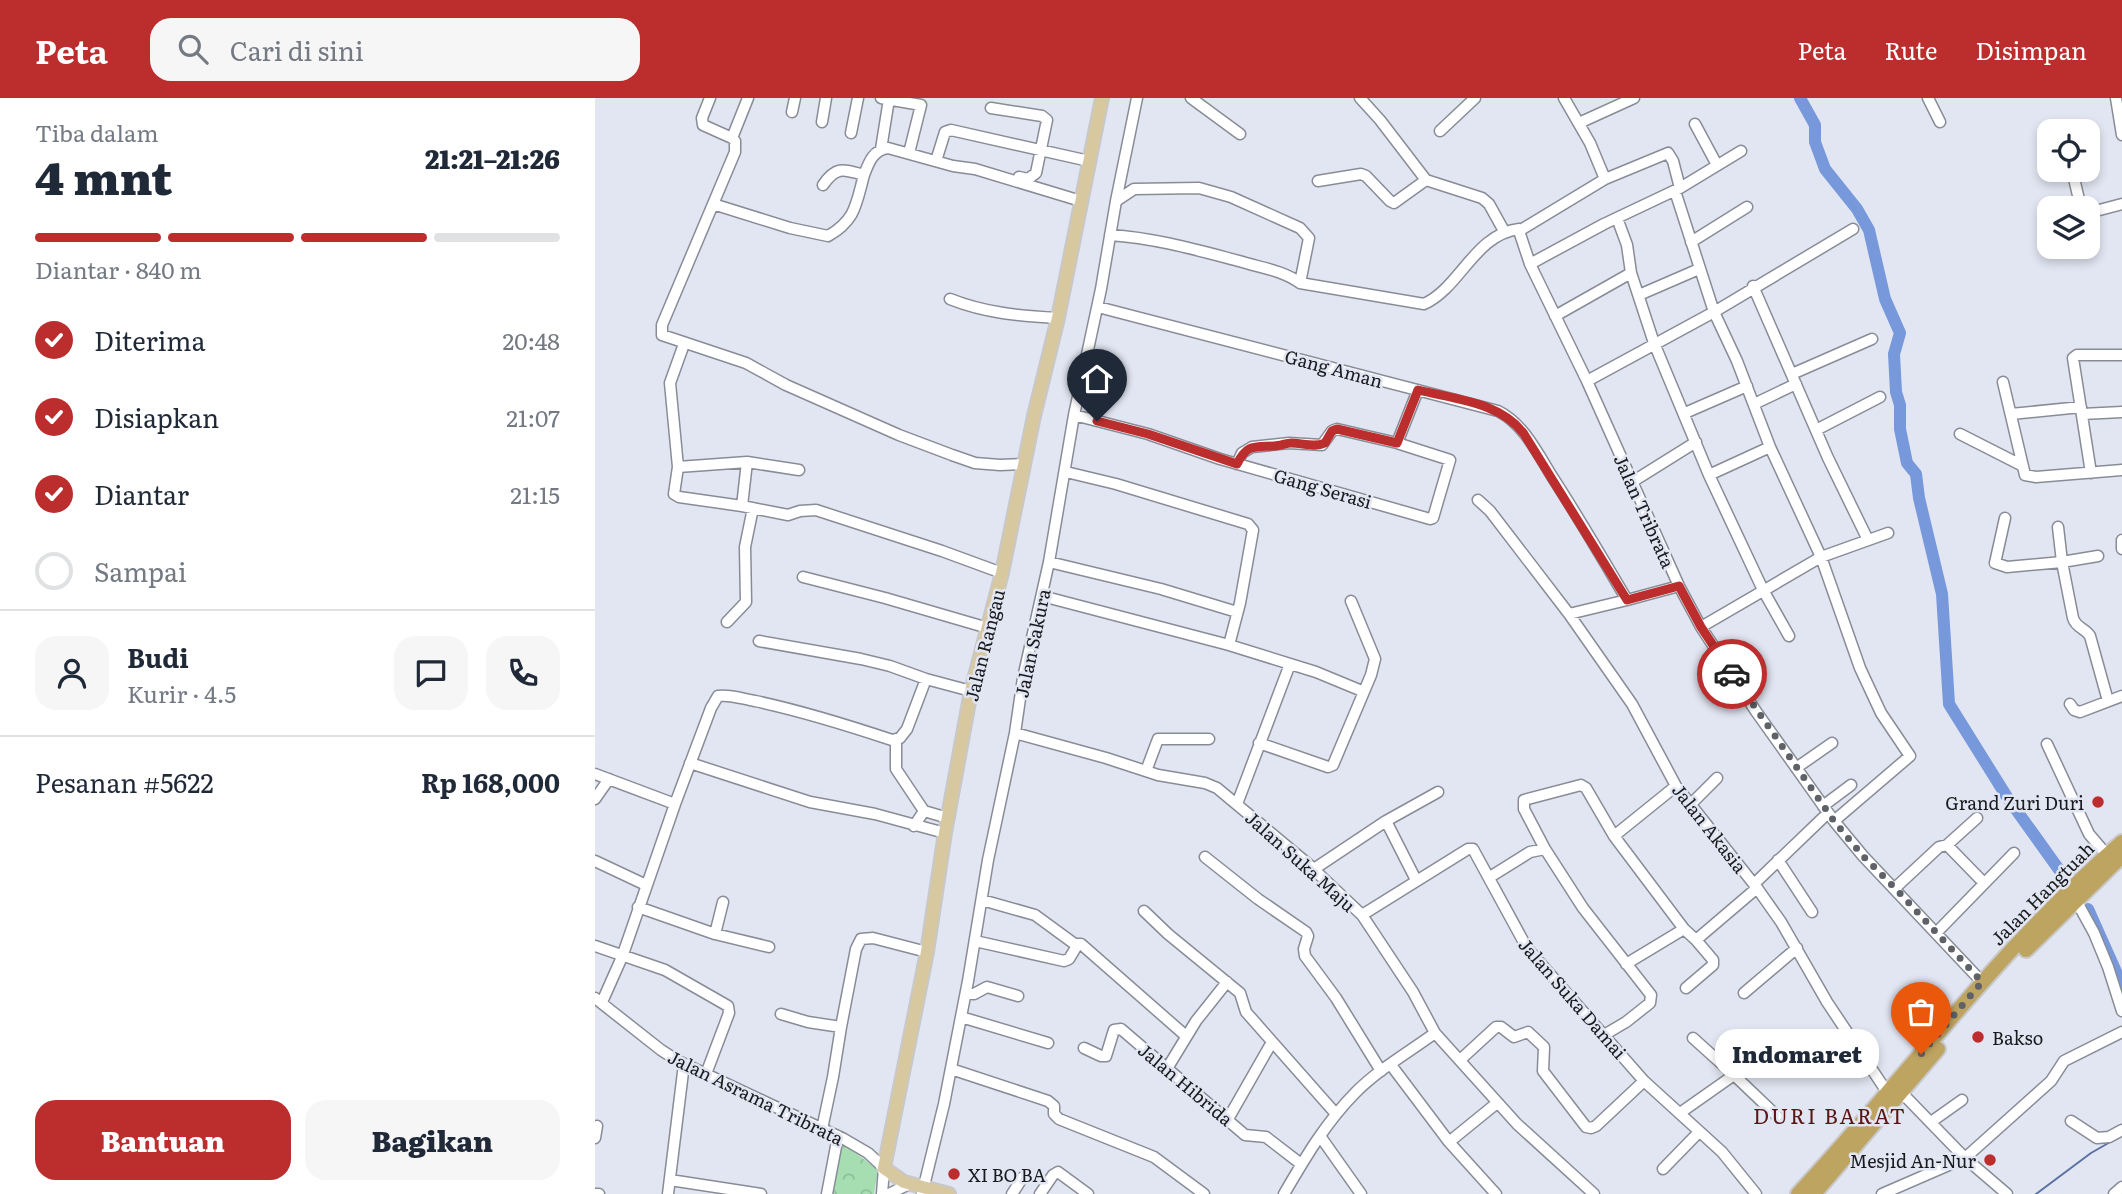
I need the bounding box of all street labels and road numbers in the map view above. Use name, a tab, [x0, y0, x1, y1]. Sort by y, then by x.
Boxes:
street label: Gang Aman	[1282, 342, 1386, 394]
street label: Jalan Tribrata	[1608, 450, 1682, 573]
street label: Gang Serasi	[1271, 461, 1375, 515]
street label: Jalan Rangau	[957, 586, 1011, 704]
street label: Jalan Sakura	[1007, 586, 1057, 700]
street label: Jalan Akasia	[1666, 777, 1754, 879]
street label: Jalan Suka Maju	[1240, 804, 1362, 918]
street label: Jalan Hangtuah	[1984, 835, 2100, 951]
street label: Jalan Suka Damai	[1513, 931, 1633, 1065]
street label: Jalan Hibrida	[1133, 1036, 1240, 1132]
street label: Jalan Asrama Tribrata	[664, 1043, 849, 1151]

